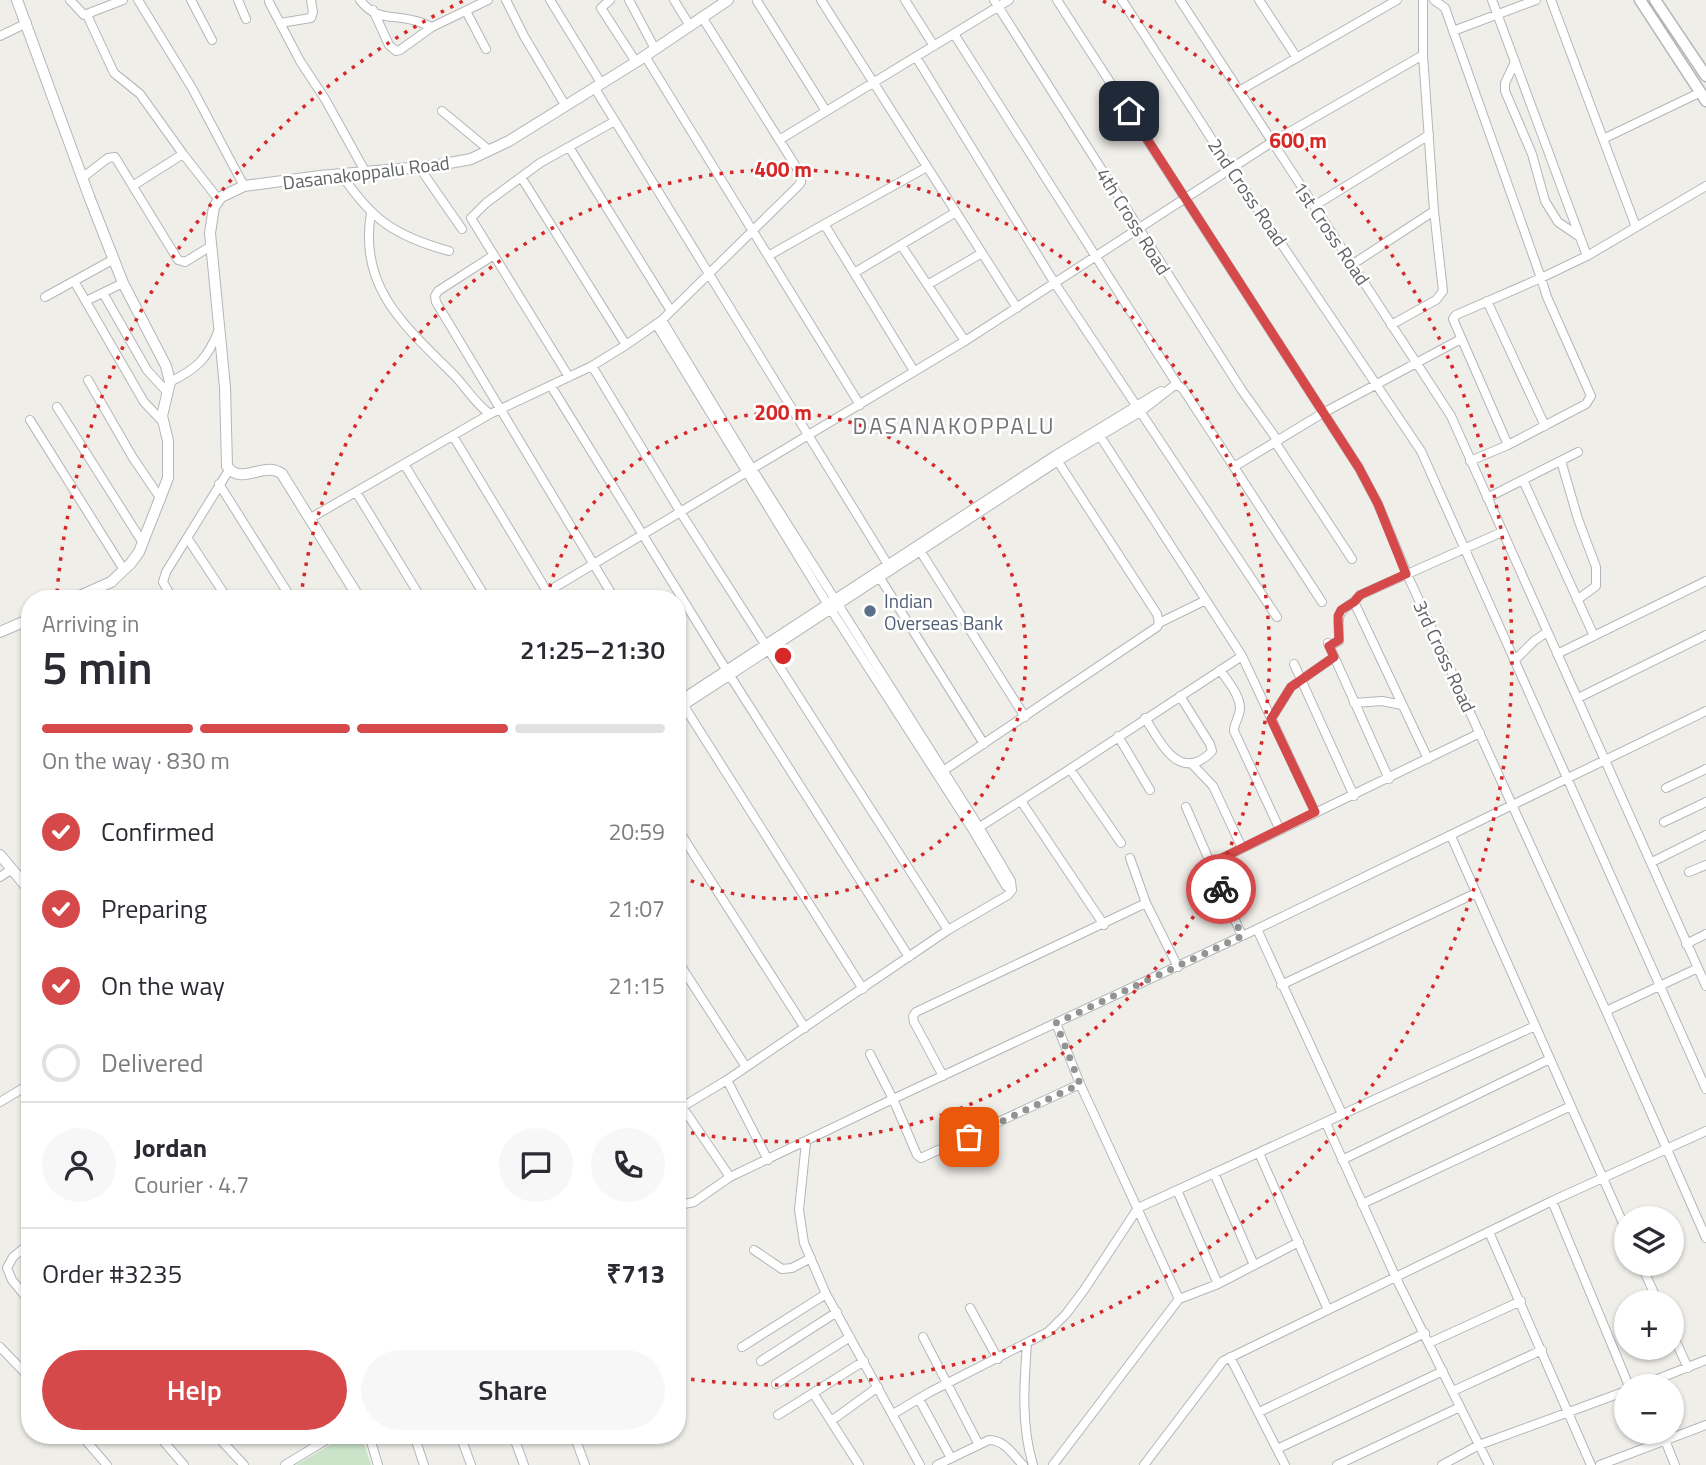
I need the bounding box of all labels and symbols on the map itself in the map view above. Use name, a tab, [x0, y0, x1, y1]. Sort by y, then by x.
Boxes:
pin	[1099, 81, 1159, 141]
text: 600 m	[1269, 124, 1327, 156]
street label: 2nd Cross Road	[1201, 132, 1295, 252]
street label: Dasanakoppalu Road	[281, 147, 451, 197]
text: 400 m	[754, 153, 812, 185]
street label: 4th Cross Road	[1090, 162, 1178, 280]
street label: 1st Cross Road	[1286, 175, 1378, 291]
text: 200 m	[754, 396, 812, 428]
district label: DASANAKOPPALU	[853, 408, 1055, 443]
place label: Indian Overseas Bank	[884, 586, 1003, 637]
street label: 3rd Cross Road	[1406, 595, 1484, 717]
marker: Indian Overseas Bank	[862, 603, 878, 619]
centre of rings	[771, 644, 795, 668]
courier	[1186, 854, 1256, 924]
pin	[939, 1107, 999, 1167]

